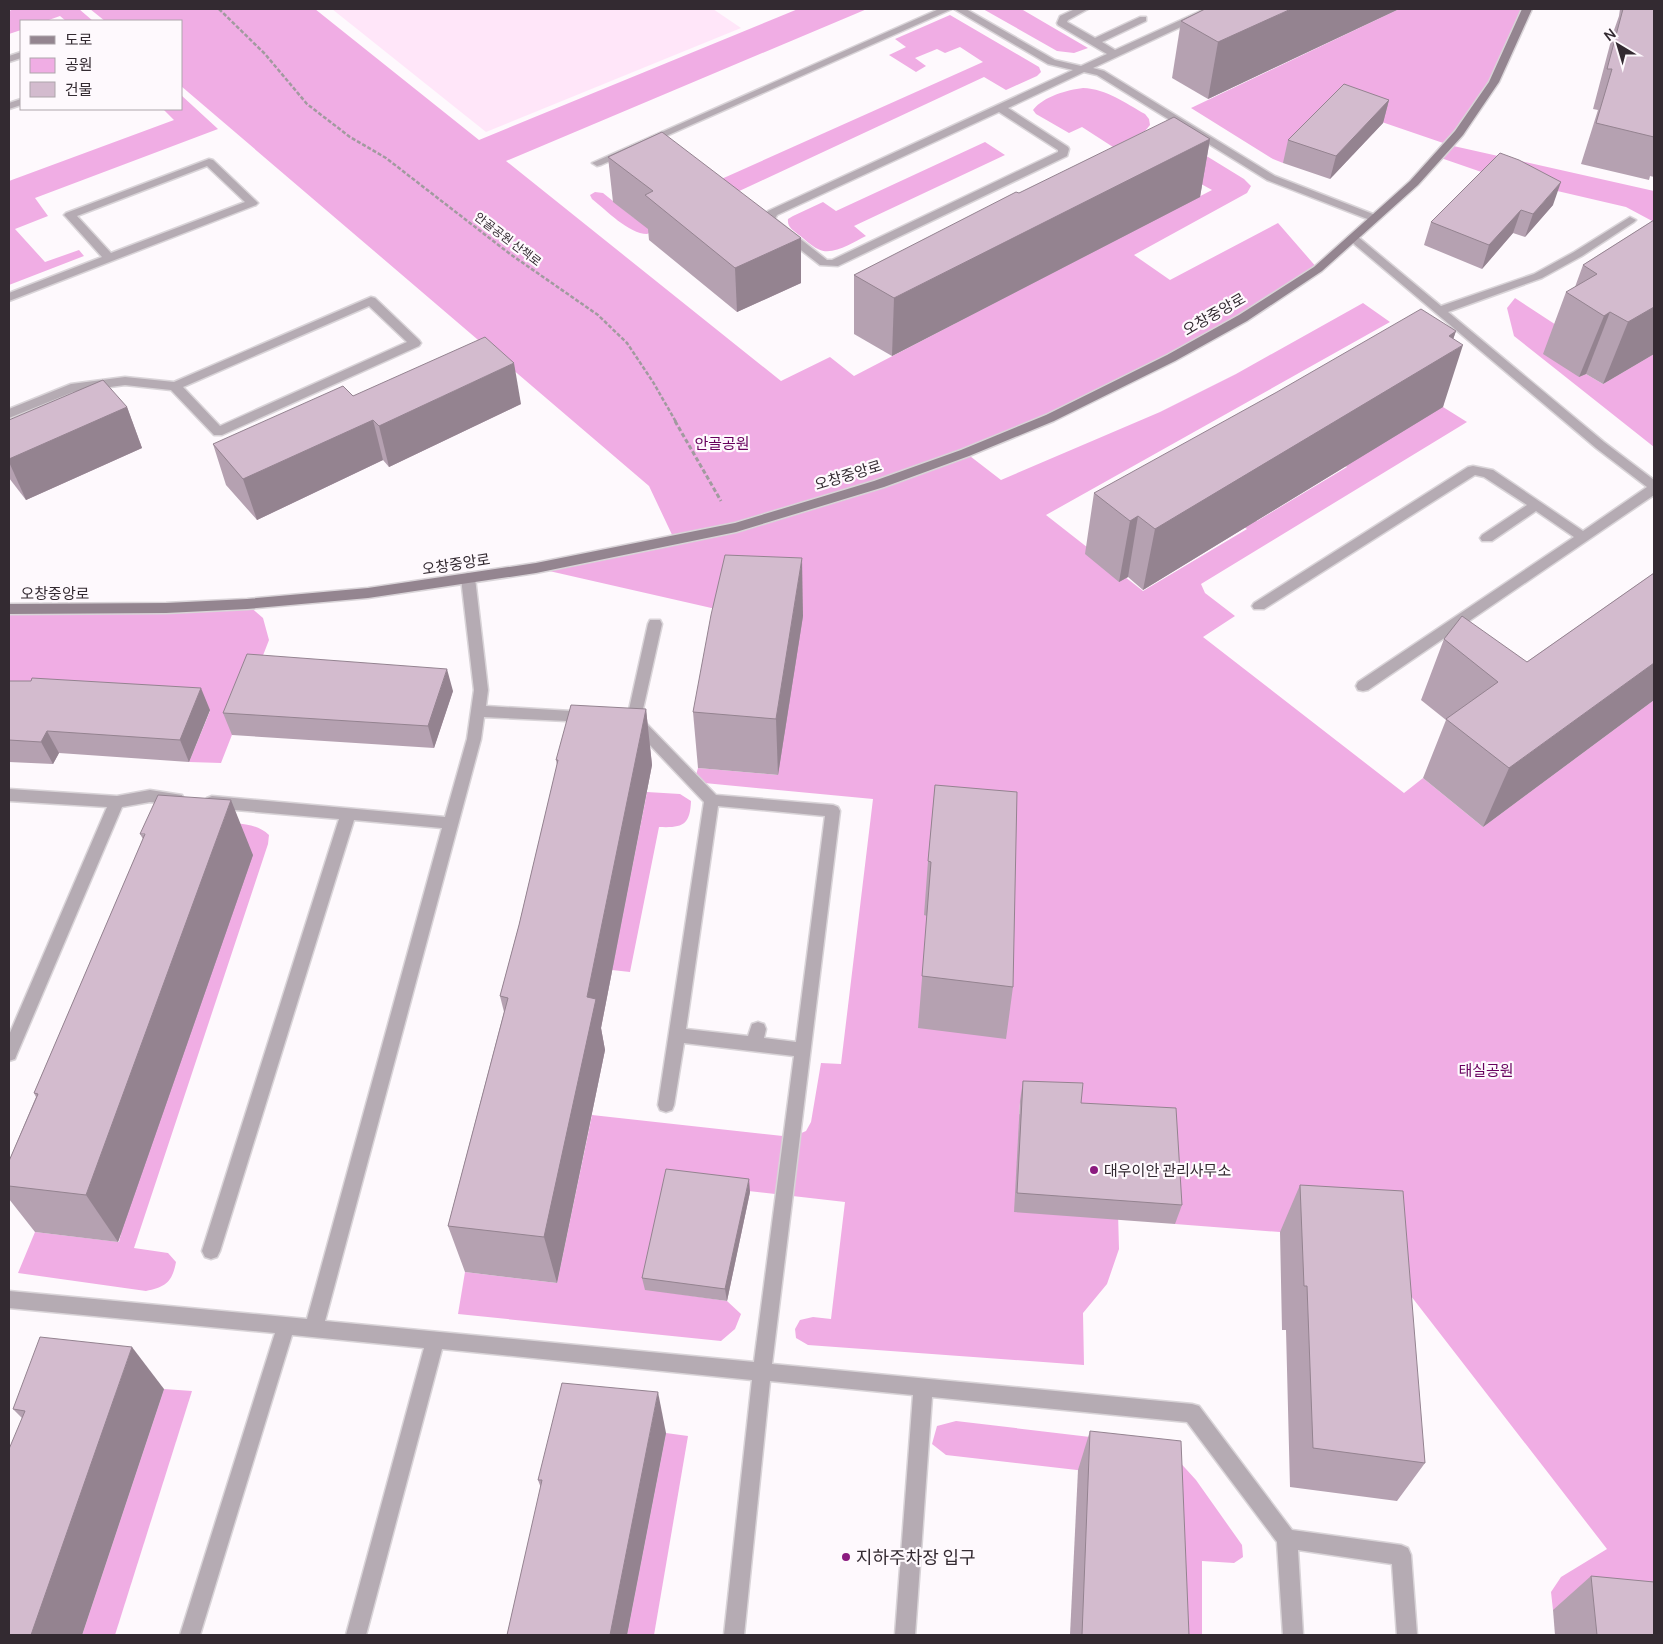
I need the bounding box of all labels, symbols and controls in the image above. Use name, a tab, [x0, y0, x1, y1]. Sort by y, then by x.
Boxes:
legend	[20, 20, 182, 110]
north arrow	[1593, 20, 1643, 70]
text: N	[1600, 24, 1620, 45]
text: 도로	[65, 29, 93, 50]
text: 공원	[65, 54, 93, 75]
text: 건물	[65, 79, 93, 100]
street label: 안골공원 산책로	[471, 208, 545, 270]
street label: 오창중앙로	[1179, 288, 1249, 340]
park label: 안골공원	[694, 433, 750, 454]
street label: 오창중앙로	[812, 455, 884, 495]
street label: 오창중앙로	[420, 548, 492, 580]
street label: 오창중앙로	[20, 583, 90, 604]
park label: 태실공원	[1458, 1060, 1514, 1081]
place label: 대우이안 관리사무소	[1104, 1160, 1231, 1181]
marker: 대우이안 관리사무소	[1088, 1164, 1100, 1176]
place label: 지하주차장 입구	[856, 1545, 976, 1569]
marker: 지하주차장 입구	[840, 1551, 852, 1563]

